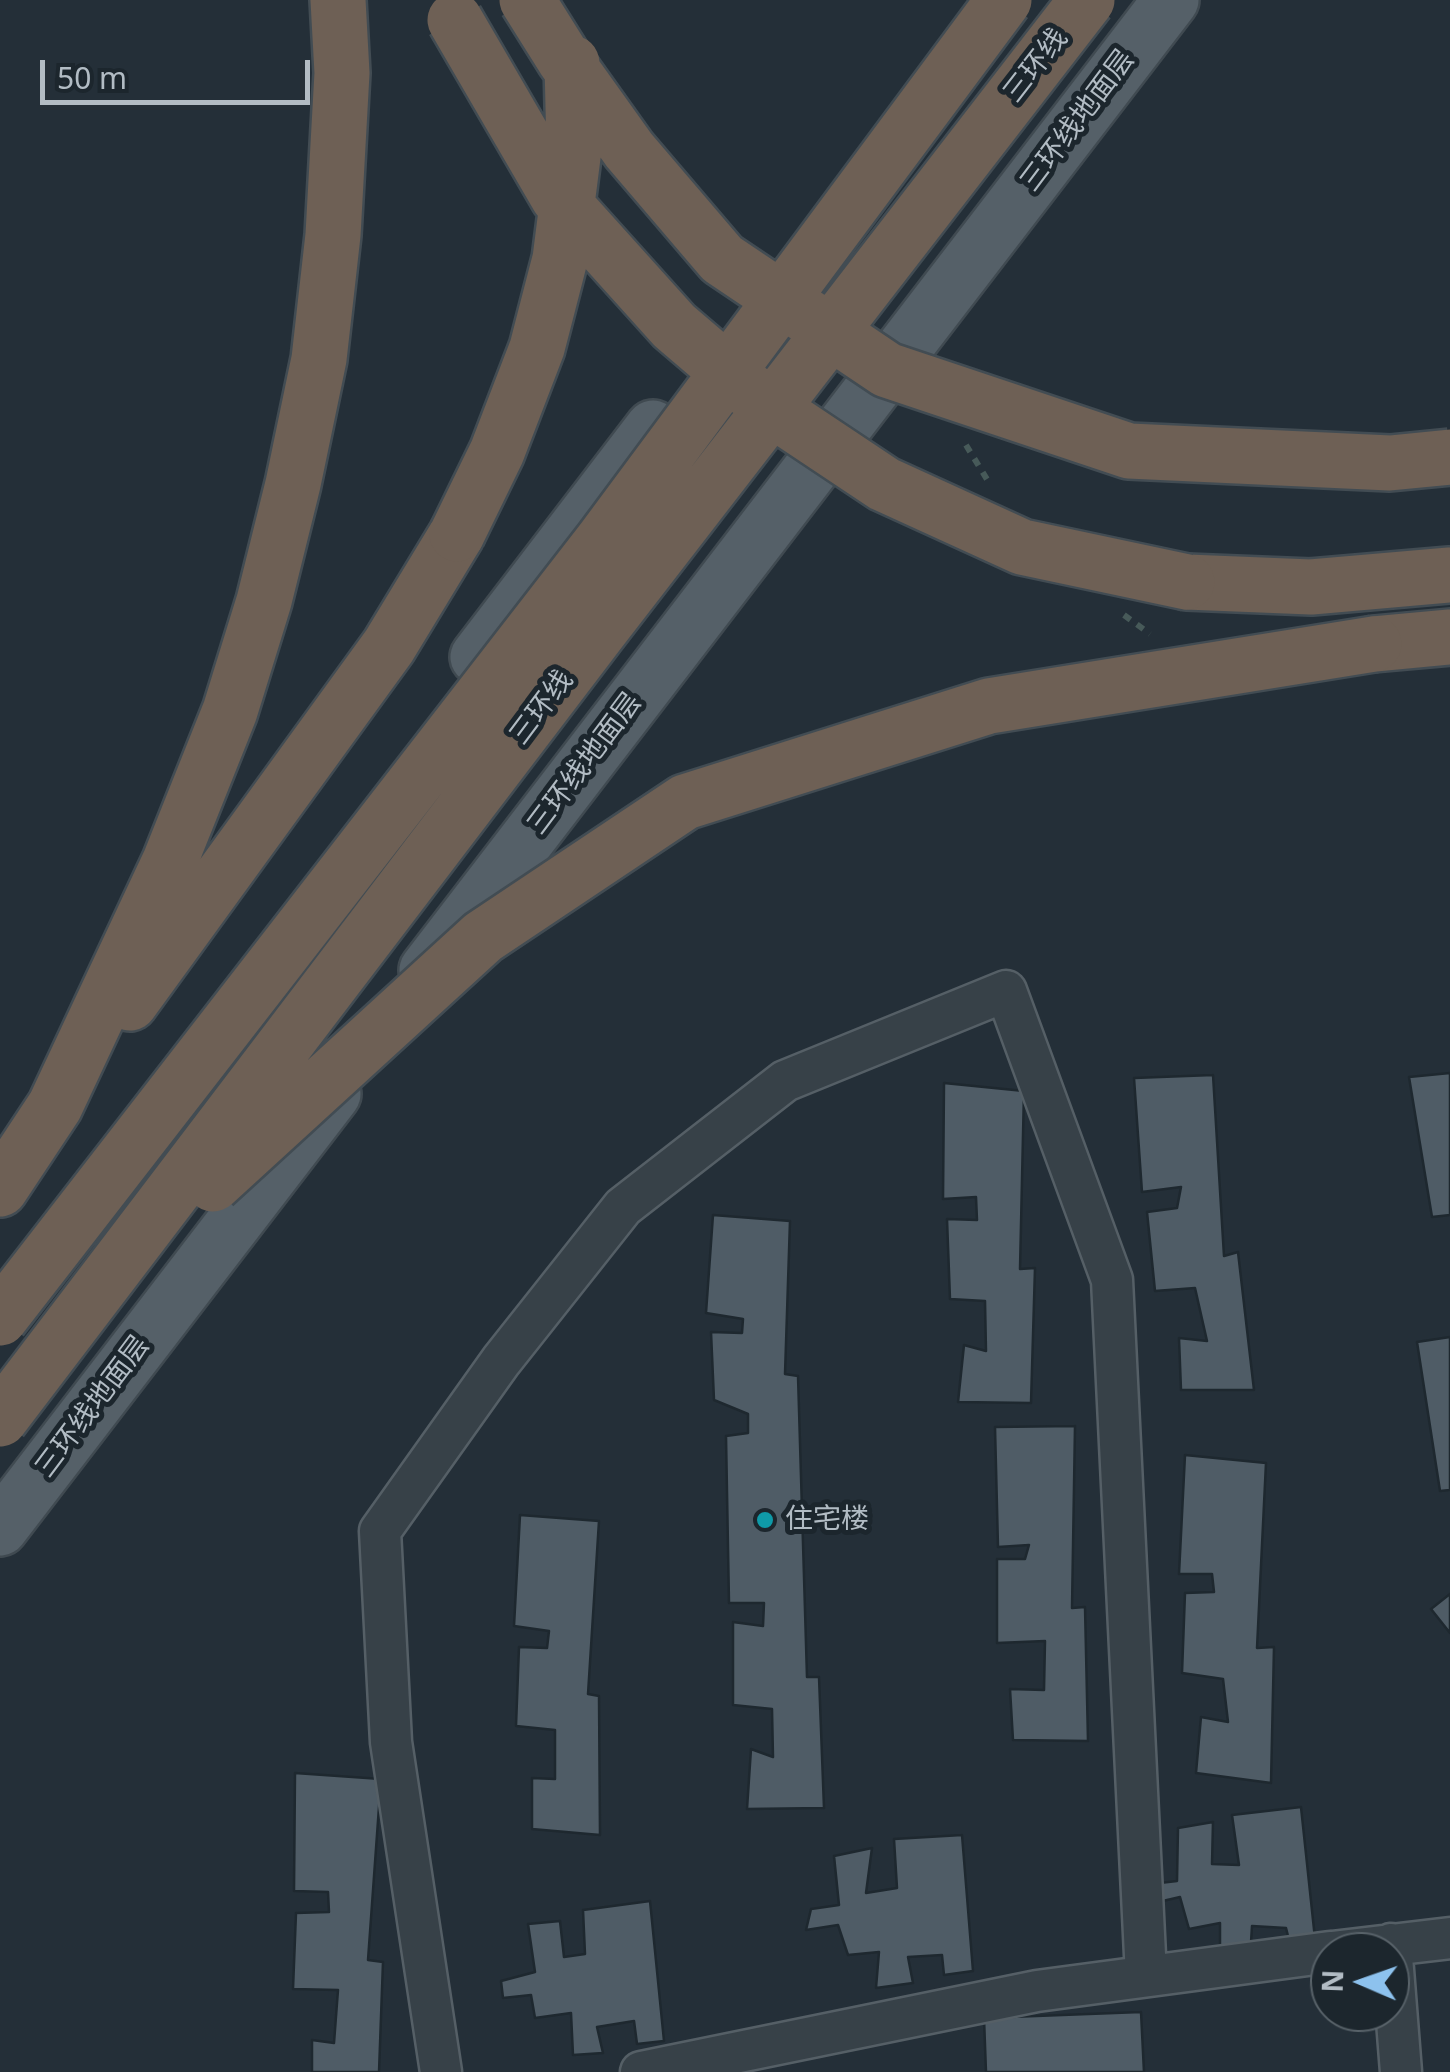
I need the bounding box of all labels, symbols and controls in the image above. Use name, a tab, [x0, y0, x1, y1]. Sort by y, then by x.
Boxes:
street label: 三环线	[997, 23, 1075, 109]
scale bar	[45, 40, 315, 102]
street label: 三环线地面层	[1014, 44, 1142, 198]
text: 50 m	[57, 57, 127, 98]
street label: 三环线	[503, 664, 581, 752]
street label: 三环线地面层	[521, 687, 649, 841]
street label: 三环线地面层	[29, 1330, 157, 1484]
place label: 住宅楼	[785, 1503, 869, 1537]
marker: 住宅楼	[754, 1509, 776, 1531]
north arrow	[1310, 1932, 1410, 2032]
text: N	[1313, 1969, 1351, 1993]

